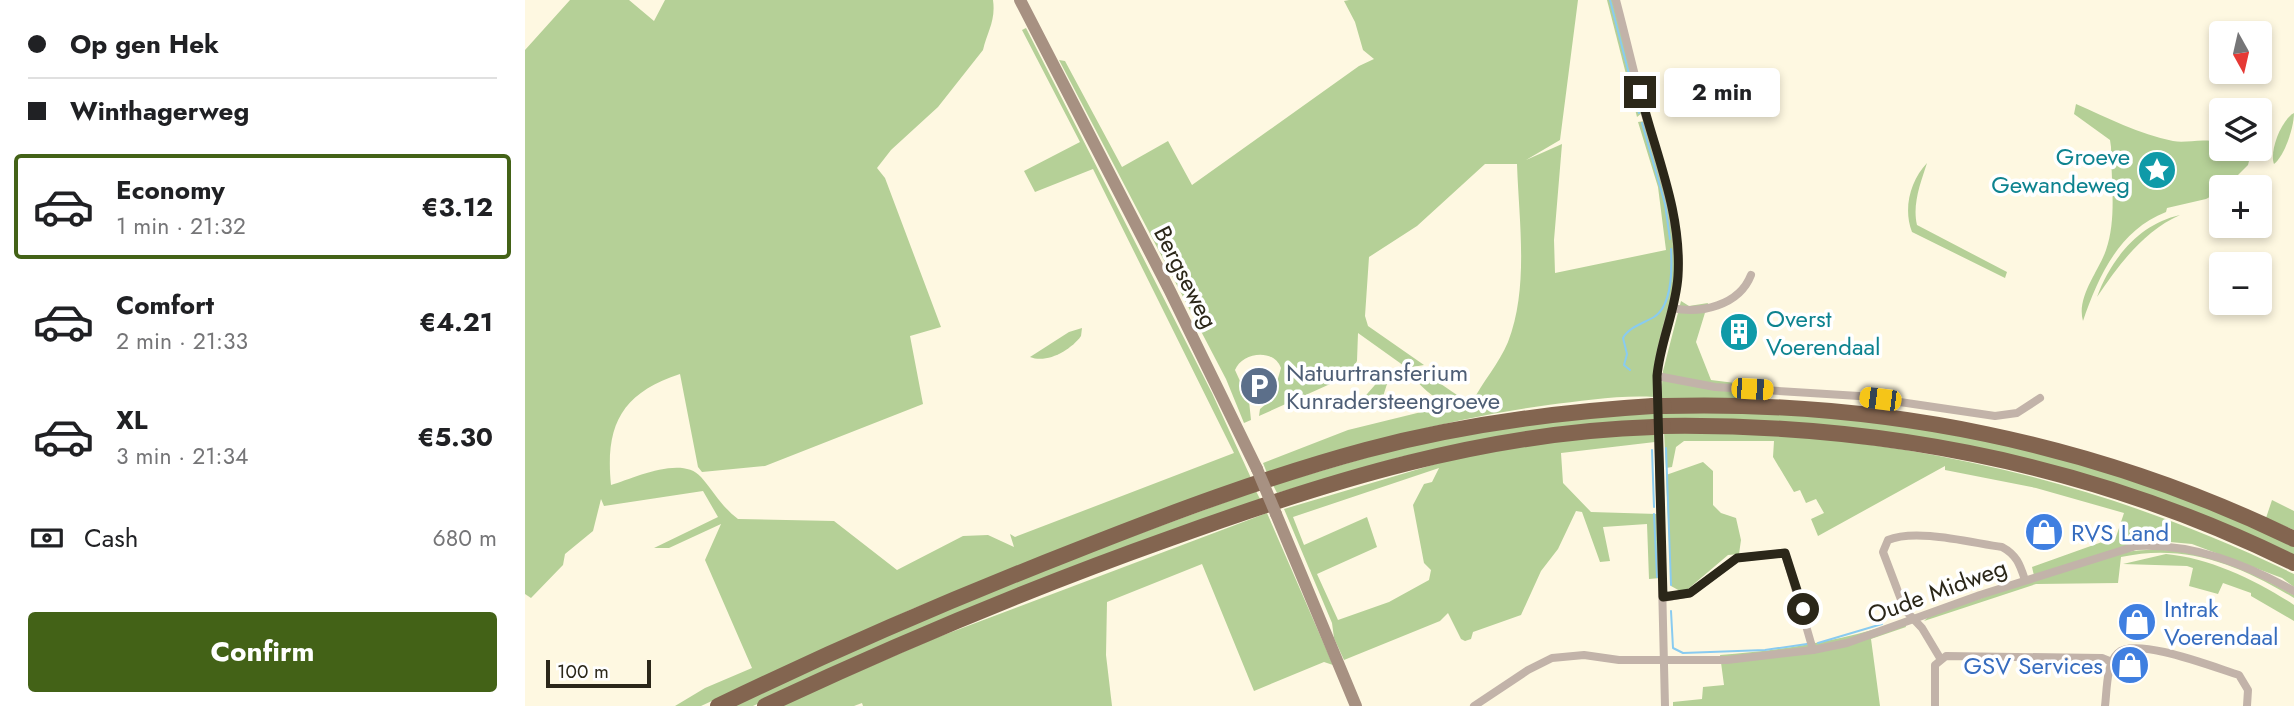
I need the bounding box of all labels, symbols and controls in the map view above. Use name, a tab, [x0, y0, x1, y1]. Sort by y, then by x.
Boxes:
north arrow	[2209, 21, 2271, 84]
map controls	[2209, 21, 2272, 315]
text: Op gen Hek	[70, 25, 219, 63]
callout: 2 min	[1665, 68, 1780, 116]
text: 2 min	[1692, 75, 1752, 109]
route end	[1624, 76, 1656, 108]
text: Winthagerweg	[70, 92, 249, 130]
button: layers	[2209, 98, 2272, 161]
place label: Groeve Gewandeweg	[1991, 139, 2130, 202]
place icon: Groeve Gewandeweg	[2136, 149, 2178, 191]
text: Economy	[116, 171, 225, 209]
icon: car	[32, 175, 95, 238]
button: +	[2209, 175, 2272, 238]
text: €3.12	[422, 188, 493, 226]
text: 1 min · 21:32	[116, 209, 246, 243]
street label: Bergseweg	[1145, 220, 1227, 334]
button: −	[2209, 252, 2272, 315]
text: Comfort	[116, 286, 214, 324]
icon: car	[32, 290, 95, 353]
place label: Overst Voerendaal	[1766, 301, 1881, 364]
text: €4.21	[419, 303, 493, 341]
building icon: Overst Voerendaal	[1718, 311, 1760, 353]
text: 2 min · 21:33	[116, 324, 248, 358]
place label: Natuurtransferium Kunradersteengroeve	[1286, 355, 1500, 418]
parking icon: Natuurtransferium Kunradersteengroeve	[1238, 365, 1280, 407]
car	[1731, 377, 1774, 401]
car	[1858, 386, 1903, 412]
text: XL	[116, 401, 148, 439]
icon: car	[32, 405, 95, 468]
text: €5.30	[417, 418, 493, 456]
text: 3 min · 21:34	[116, 439, 248, 473]
shop icon: RVS Land	[2023, 511, 2065, 553]
place label: RVS Land	[2071, 515, 2169, 550]
icon: cash	[28, 519, 66, 557]
text: Cash	[84, 519, 138, 557]
text: 680 m	[433, 521, 497, 555]
street label: Oude Midweg	[1862, 550, 2012, 632]
place label: Intrak Voerendaal	[2164, 591, 2279, 654]
route start	[1787, 593, 1819, 625]
shop icon: Intrak Voerendaal	[2116, 601, 2158, 643]
button: Confirm	[28, 612, 497, 692]
shop icon: GSV Services	[2109, 644, 2151, 686]
place label: GSV Services	[1963, 648, 2103, 683]
scale bar	[546, 657, 651, 689]
text: 100 m	[557, 658, 609, 685]

